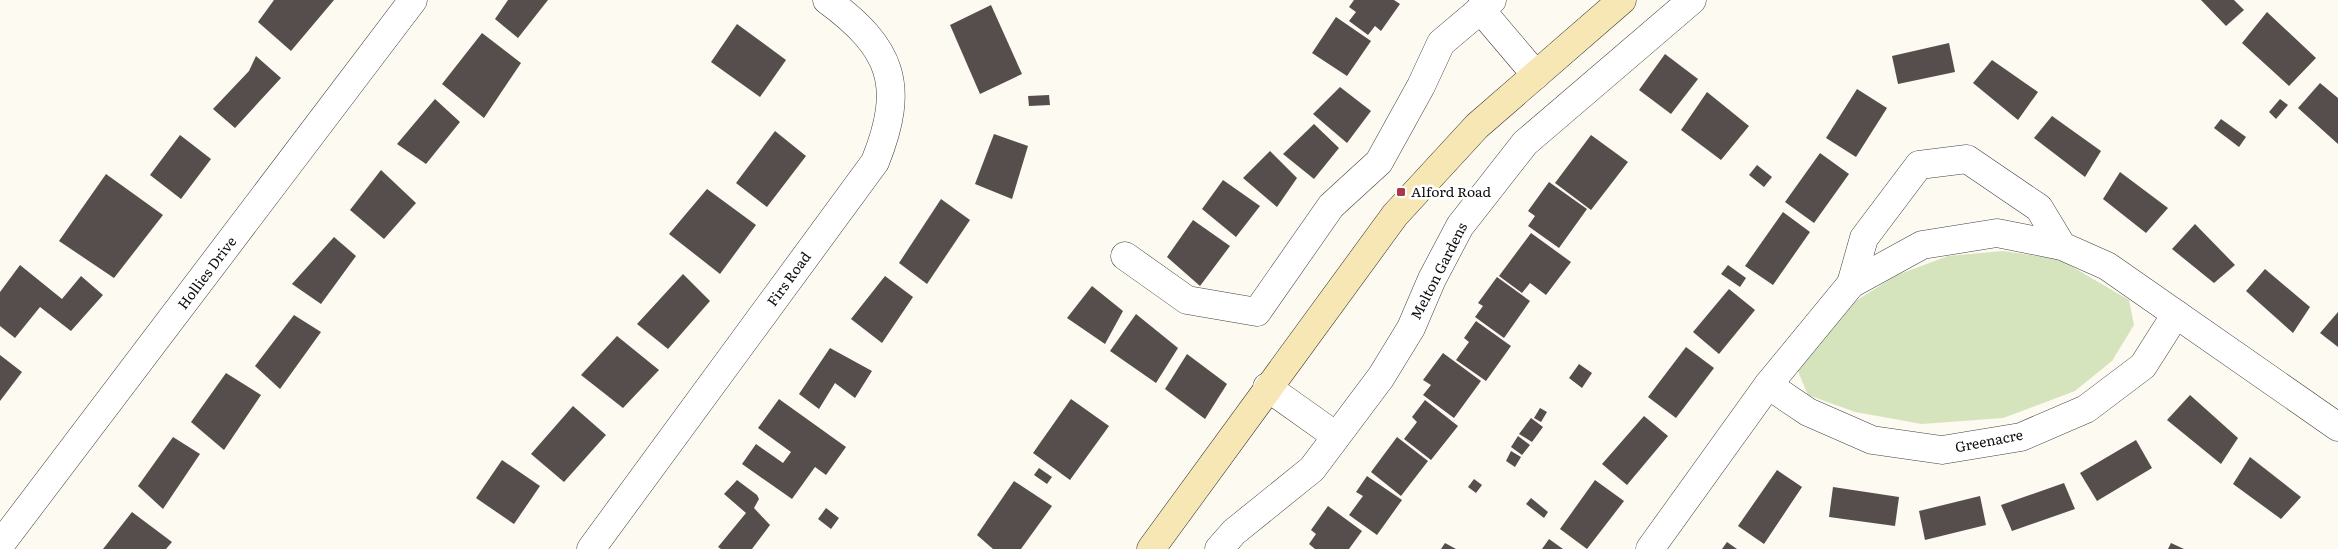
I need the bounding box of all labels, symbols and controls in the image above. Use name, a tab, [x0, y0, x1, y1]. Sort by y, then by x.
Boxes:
place label: Alford Road	[1411, 181, 1492, 201]
marker: Alford Road	[1395, 186, 1407, 198]
street label: Melton Gardens	[1405, 219, 1471, 323]
street label: Hollies Drive	[172, 232, 240, 313]
street label: Firs Road	[762, 247, 815, 310]
street label: Greenacre	[1953, 424, 2025, 456]

